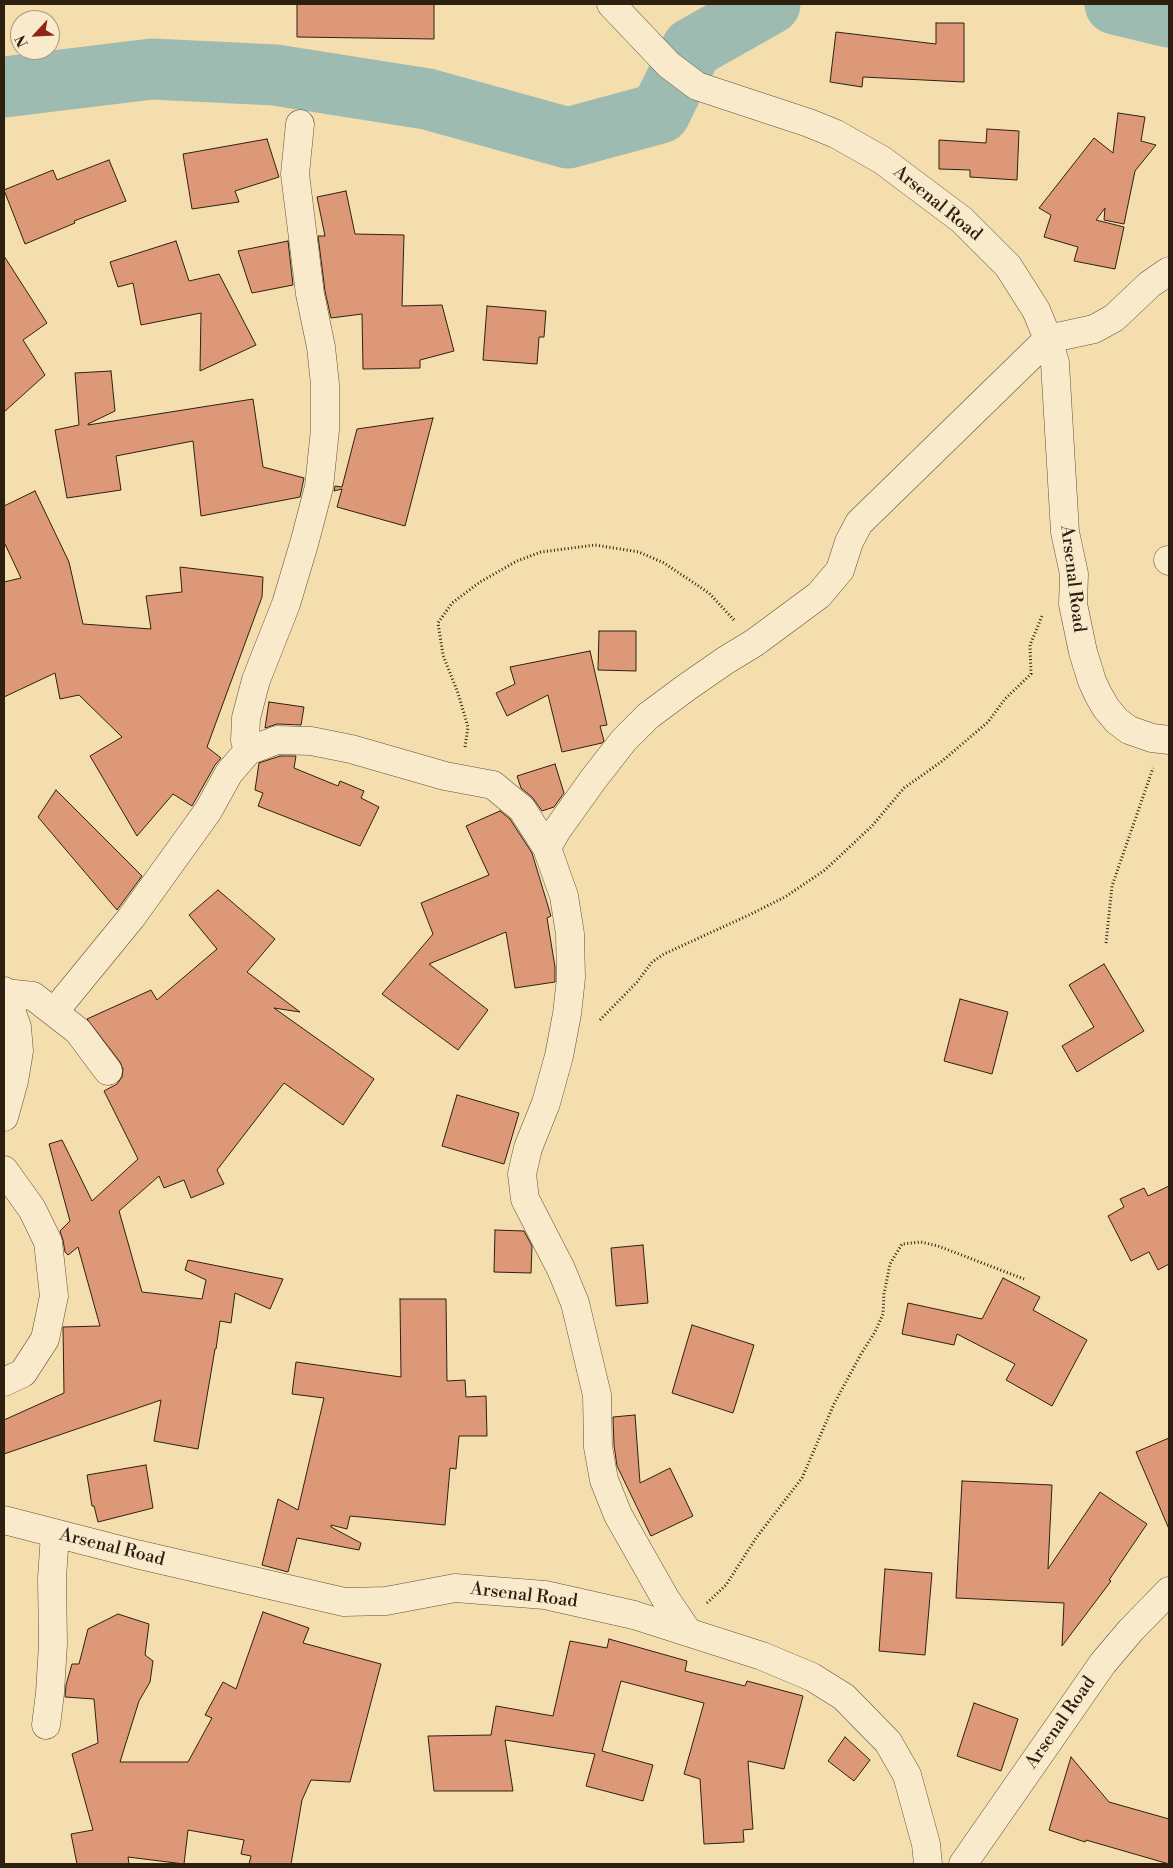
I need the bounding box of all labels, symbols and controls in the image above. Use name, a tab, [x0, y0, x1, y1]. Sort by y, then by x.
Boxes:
north arrow	[10, 10, 60, 60]
text: N	[12, 32, 33, 50]
street label: Arsenal Road	[888, 162, 986, 246]
street label: Arsenal Road	[1055, 524, 1089, 634]
street label: Arsenal Road	[57, 1524, 167, 1572]
street label: Arsenal Road	[469, 1579, 579, 1613]
street label: Arsenal Road	[1021, 1673, 1101, 1773]

